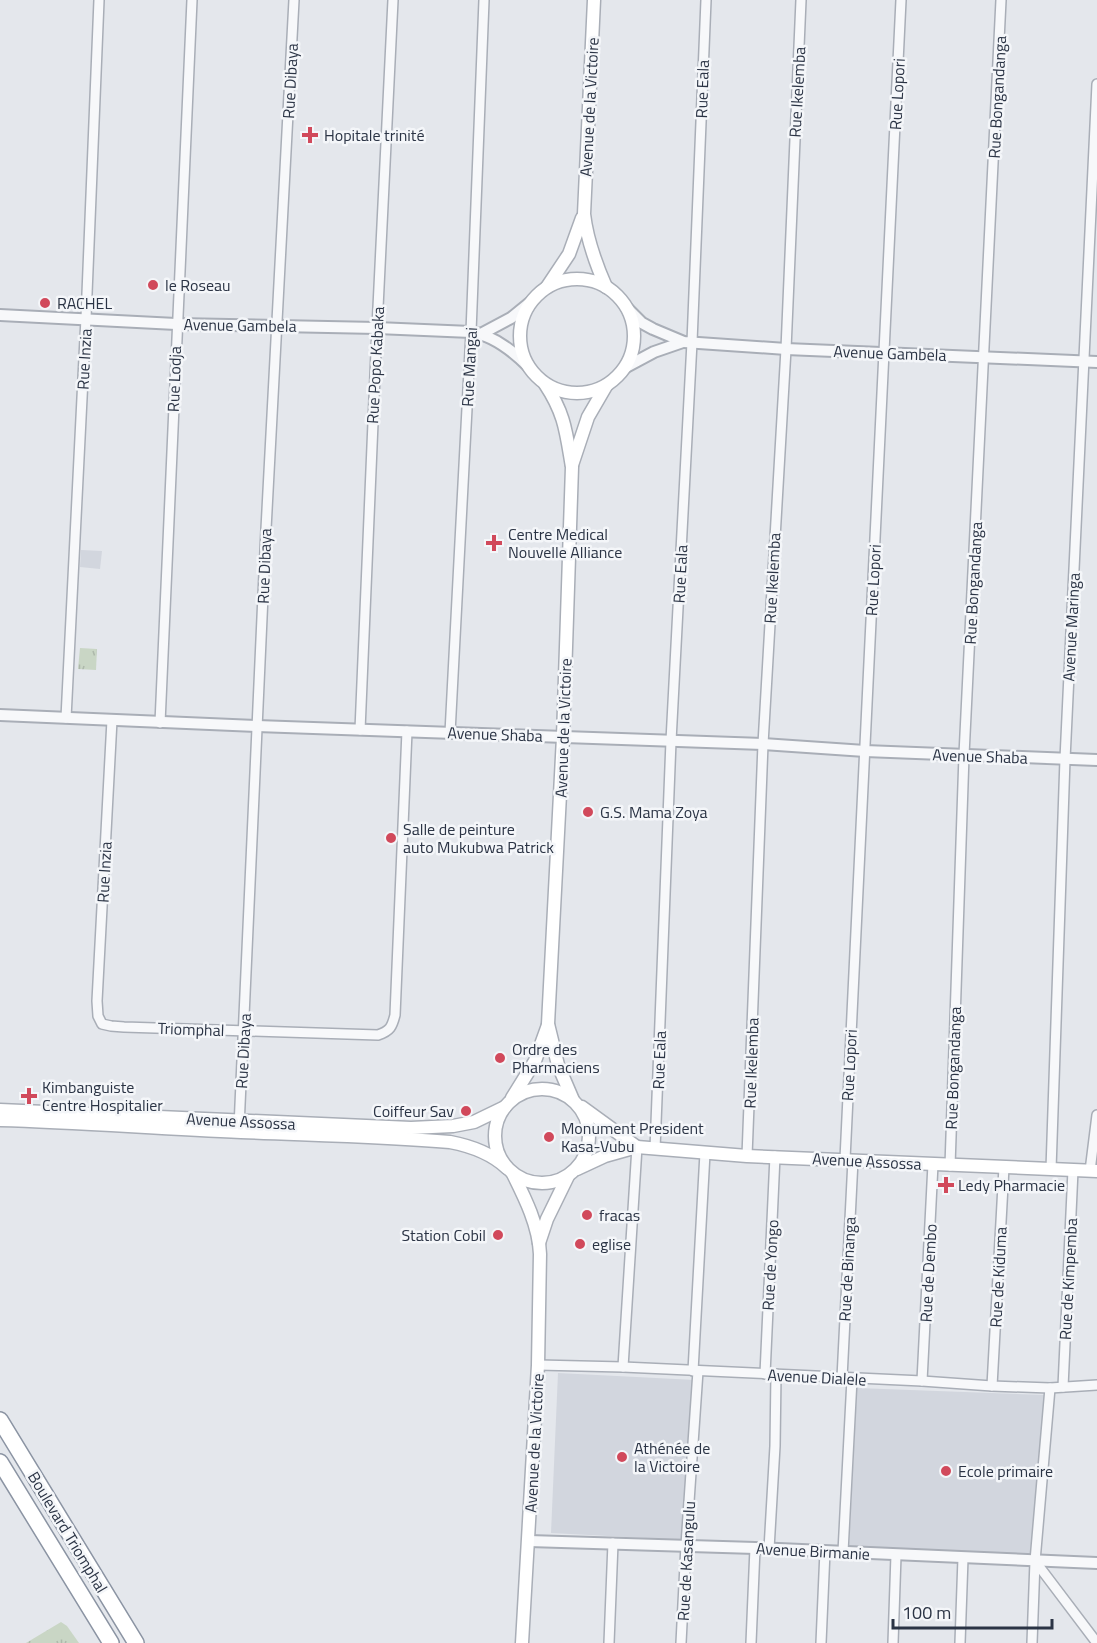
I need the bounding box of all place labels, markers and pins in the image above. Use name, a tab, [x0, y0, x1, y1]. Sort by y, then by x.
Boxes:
place label: Hopitale trinité	[324, 123, 424, 147]
marker: Hopitale trinité	[301, 126, 319, 144]
place label: le Roseau	[165, 273, 231, 297]
marker: le Roseau	[146, 278, 160, 292]
place label: RACHEL	[57, 291, 112, 315]
marker: RACHEL	[38, 296, 52, 310]
place label: Centre Medical Nouvelle Alliance	[508, 522, 622, 564]
marker: Centre Medical Nouvelle Alliance	[485, 534, 503, 552]
place label: G.S. Mama Zoya	[600, 800, 708, 824]
marker: G.S. Mama Zoya	[581, 805, 595, 819]
place label: Salle de peinture auto Mukubwa Patrick	[403, 817, 554, 859]
marker: Salle de peinture auto Mukubwa Patrick	[384, 831, 398, 845]
place label: Ordre des Pharmaciens	[512, 1037, 600, 1079]
marker: Ordre des Pharmaciens	[493, 1051, 507, 1065]
place label: Kimbanguiste Centre Hospitalier	[42, 1075, 163, 1117]
marker: Kimbanguiste Centre Hospitalier	[20, 1087, 38, 1105]
place label: Coiffeur Sav	[373, 1099, 454, 1123]
marker: Coiffeur Sav	[459, 1104, 473, 1118]
place label: Monument President Kasa-Vubu	[561, 1116, 704, 1158]
marker: Monument President Kasa-Vubu	[542, 1130, 556, 1144]
place label: Ledy Pharmacie	[958, 1173, 1065, 1197]
marker: Ledy Pharmacie	[939, 1178, 953, 1192]
place label: fracas	[599, 1203, 640, 1227]
marker: fracas	[580, 1208, 594, 1222]
place label: Station Cobil	[402, 1223, 486, 1247]
marker: Station Cobil	[491, 1228, 505, 1242]
place label: eglise	[592, 1232, 631, 1256]
marker: eglise	[573, 1237, 587, 1251]
place label: Athénée de la Victoire	[634, 1436, 710, 1478]
marker: Athénée de la Victoire	[615, 1450, 629, 1464]
place label: Ecole primaire	[958, 1459, 1053, 1483]
marker: Ecole primaire	[939, 1464, 953, 1478]

